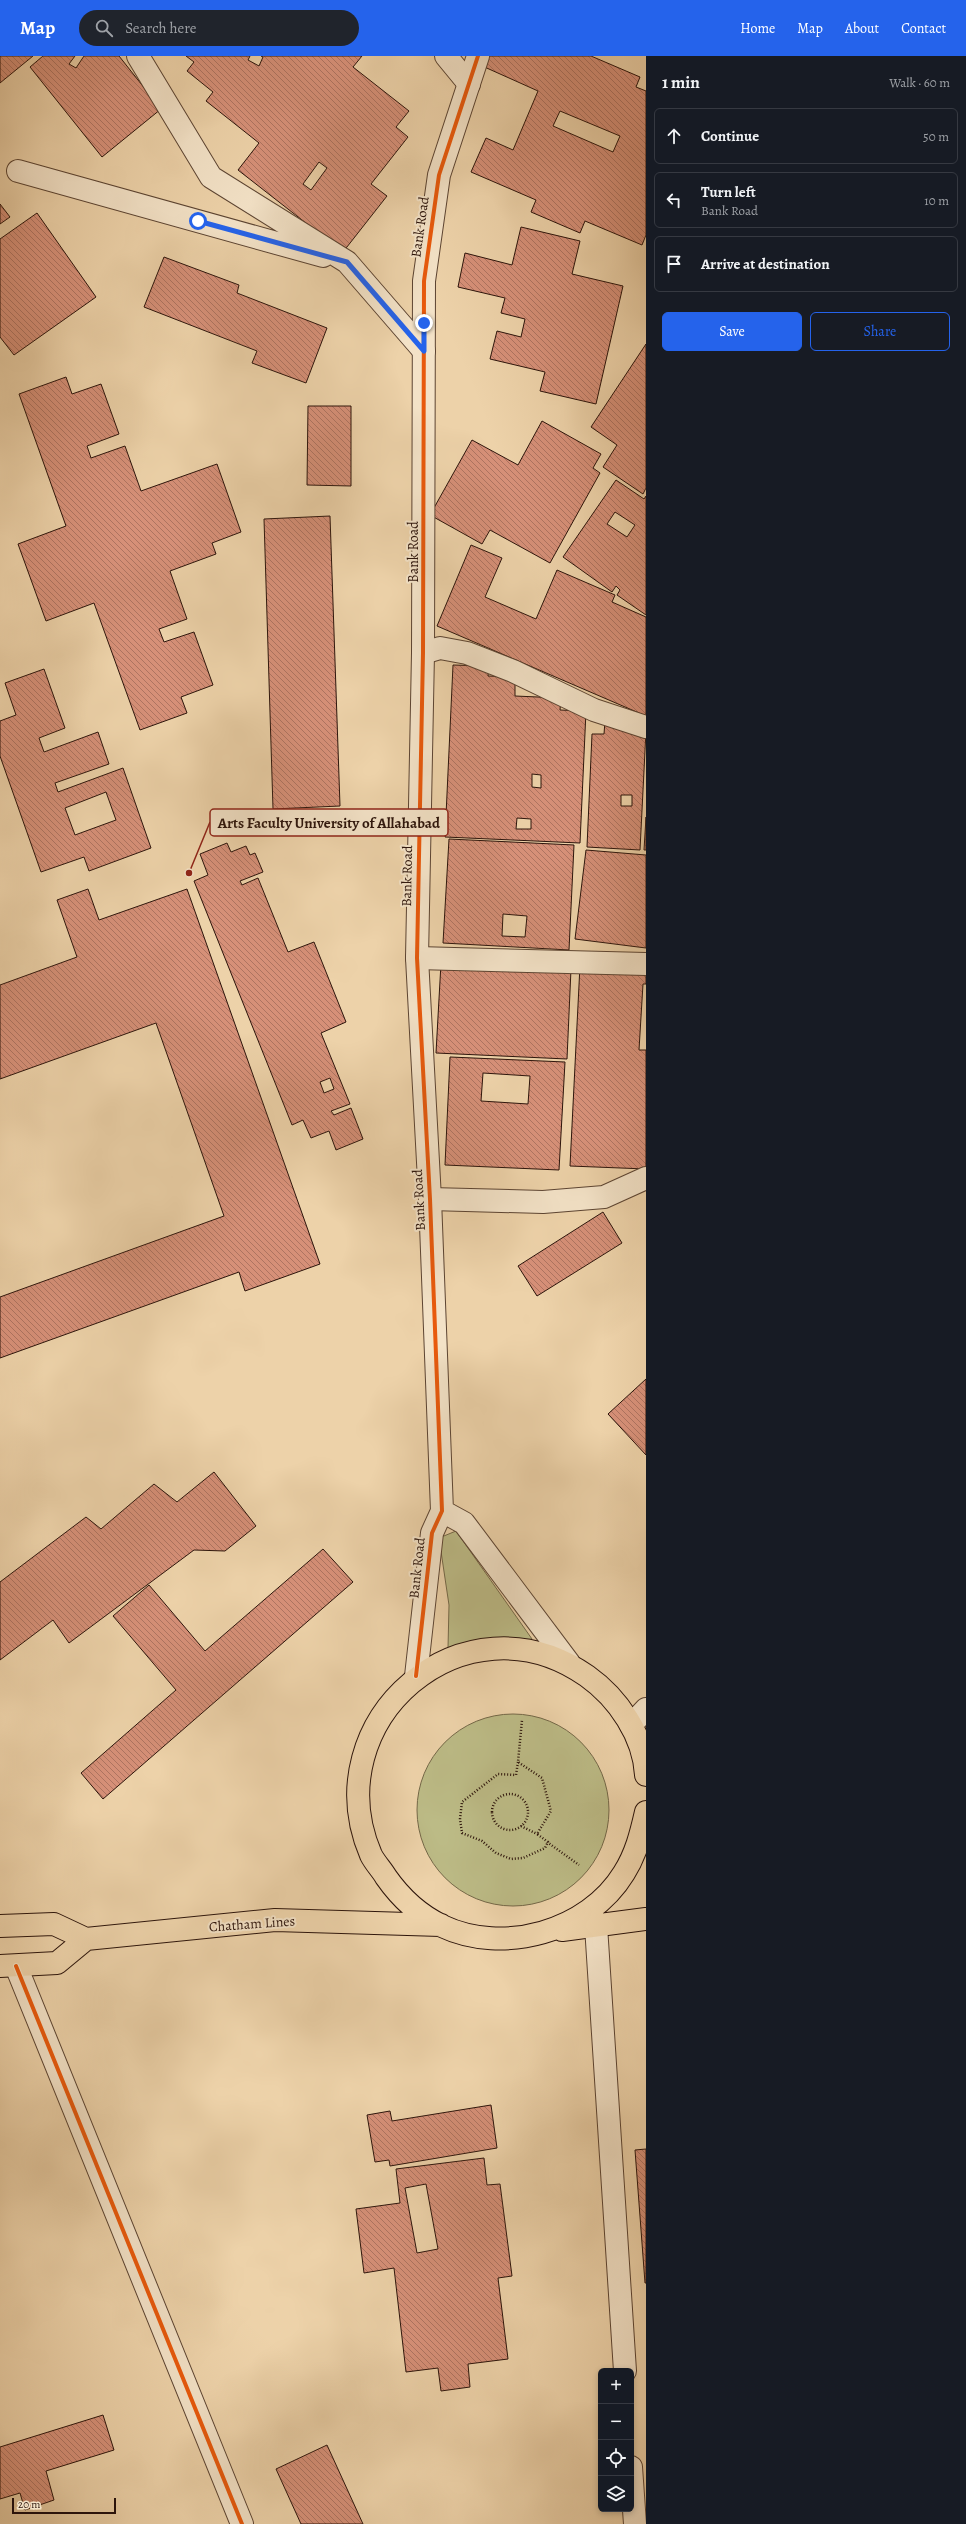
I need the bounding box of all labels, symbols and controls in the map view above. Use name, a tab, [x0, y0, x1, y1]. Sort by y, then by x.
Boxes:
search box	[79, 10, 359, 46]
text: Map	[20, 15, 55, 41]
icon: search	[93, 17, 115, 39]
text: Search here	[125, 18, 197, 38]
text: Home	[740, 19, 775, 38]
text: Map	[797, 19, 823, 38]
text: About	[845, 19, 879, 38]
text: Contact	[901, 19, 946, 38]
text: 1 min	[662, 71, 700, 94]
text: Walk · 60 m	[889, 74, 950, 91]
icon: ahead	[663, 125, 685, 147]
text: Continue	[701, 126, 759, 146]
text: 50 m	[923, 128, 949, 145]
text: Turn left	[701, 182, 756, 202]
icon: left	[663, 189, 685, 211]
text: 10 m	[924, 192, 949, 209]
street label: Bank Road	[406, 195, 434, 259]
text: Bank Road	[701, 202, 758, 219]
route start	[189, 212, 207, 230]
icon: arrive	[663, 253, 685, 275]
text: Arrive at destination	[701, 254, 830, 274]
button: Save	[662, 312, 802, 351]
button: Share	[810, 312, 950, 351]
route end	[415, 314, 433, 332]
street label: Bank Road	[404, 521, 423, 583]
callout: Arts Faculty University of Allahabad	[210, 809, 448, 836]
text: Arts Faculty University of Allahabad	[217, 813, 441, 833]
street label: Bank Road	[397, 845, 417, 907]
street label: Bank Road	[408, 1168, 430, 1231]
street label: Bank Road	[404, 1536, 430, 1600]
street label: Chatham Lines	[208, 1912, 296, 1936]
map controls	[598, 2368, 634, 2512]
button: +	[598, 2368, 634, 2404]
button: −	[598, 2404, 634, 2440]
button: locate	[598, 2440, 634, 2476]
button: layers	[598, 2476, 634, 2512]
scale bar	[12, 2496, 116, 2515]
text: 20 m	[18, 2497, 40, 2512]

